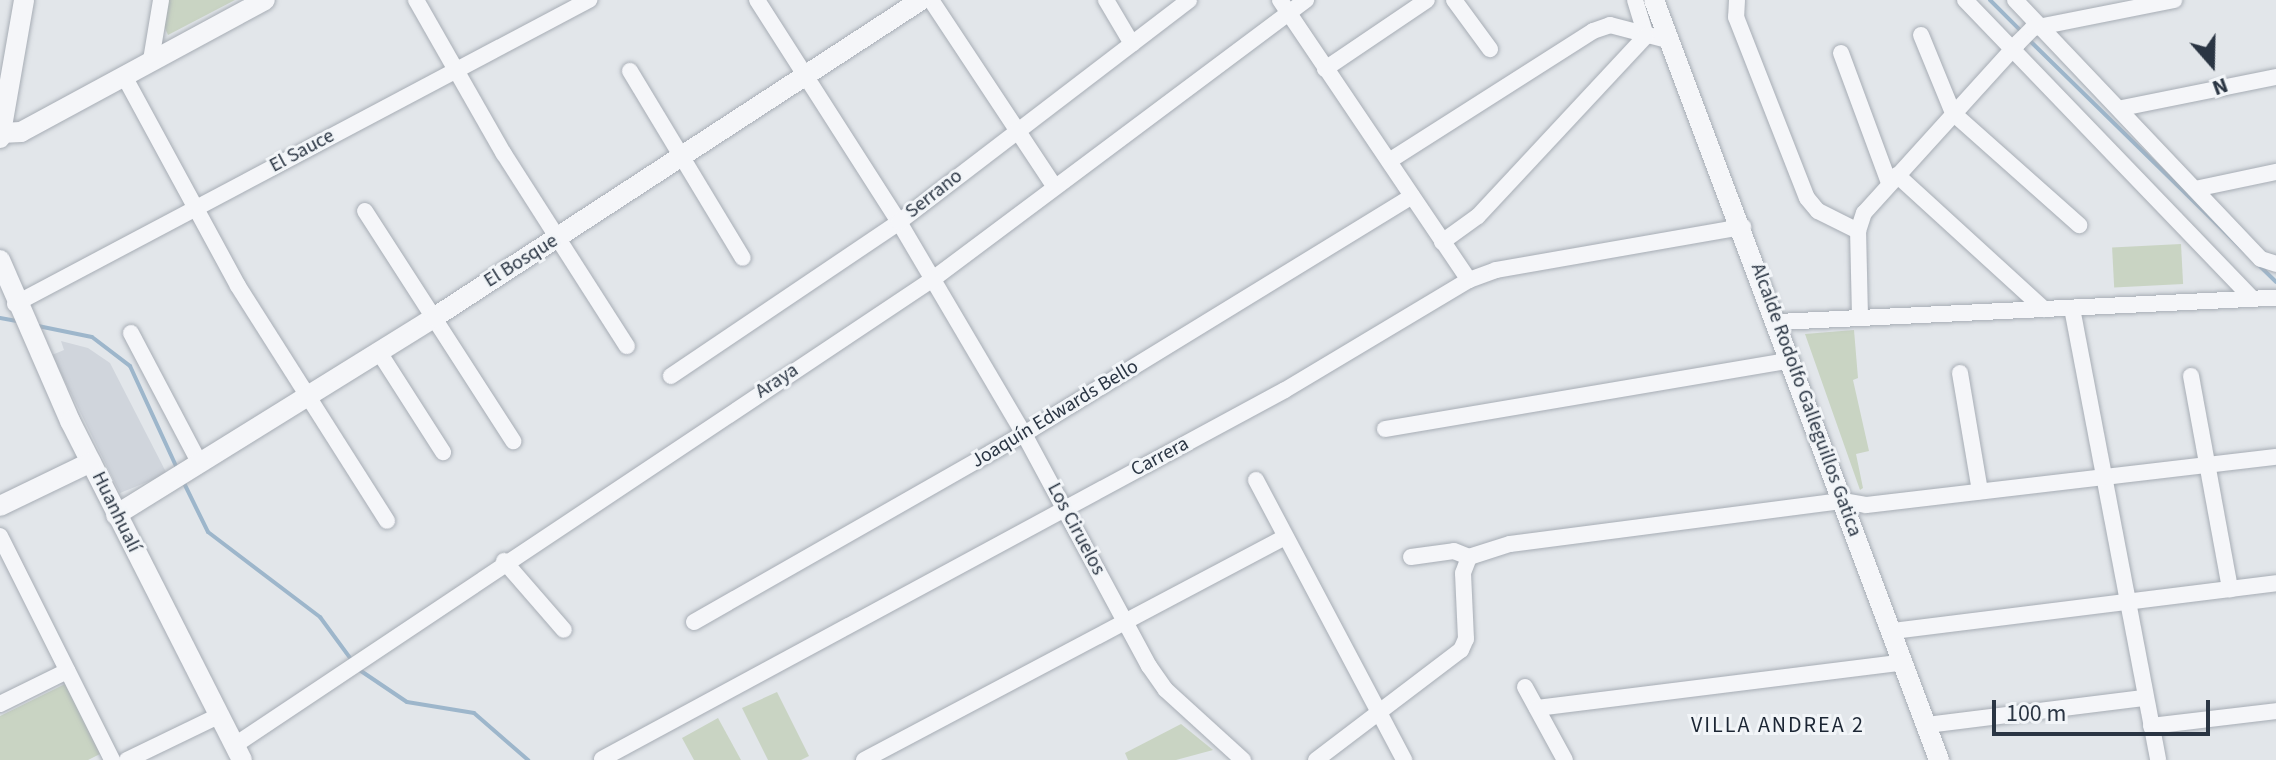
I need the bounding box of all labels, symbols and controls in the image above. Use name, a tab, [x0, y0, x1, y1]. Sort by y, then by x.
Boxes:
north arrow	[2172, 24, 2252, 104]
text: N	[2208, 69, 2233, 104]
street label: El Sauce	[266, 124, 338, 178]
street label: Serrano	[901, 164, 967, 224]
street label: El Bosque	[480, 229, 562, 293]
street label: Alcalde Rodolfo Galleguillos Gatica	[1745, 260, 1867, 540]
street label: Joaquín Edwards Bello	[967, 355, 1143, 473]
street label: Araya	[751, 358, 803, 404]
street label: Carrera	[1127, 432, 1193, 482]
street label: Huanhualí	[86, 468, 146, 556]
street label: Los Ciruelos	[1042, 479, 1110, 579]
scale bar	[1996, 684, 2214, 734]
text: 100 m	[2006, 696, 2066, 731]
district label: VILLA ANDREA 2	[1691, 713, 1865, 739]

